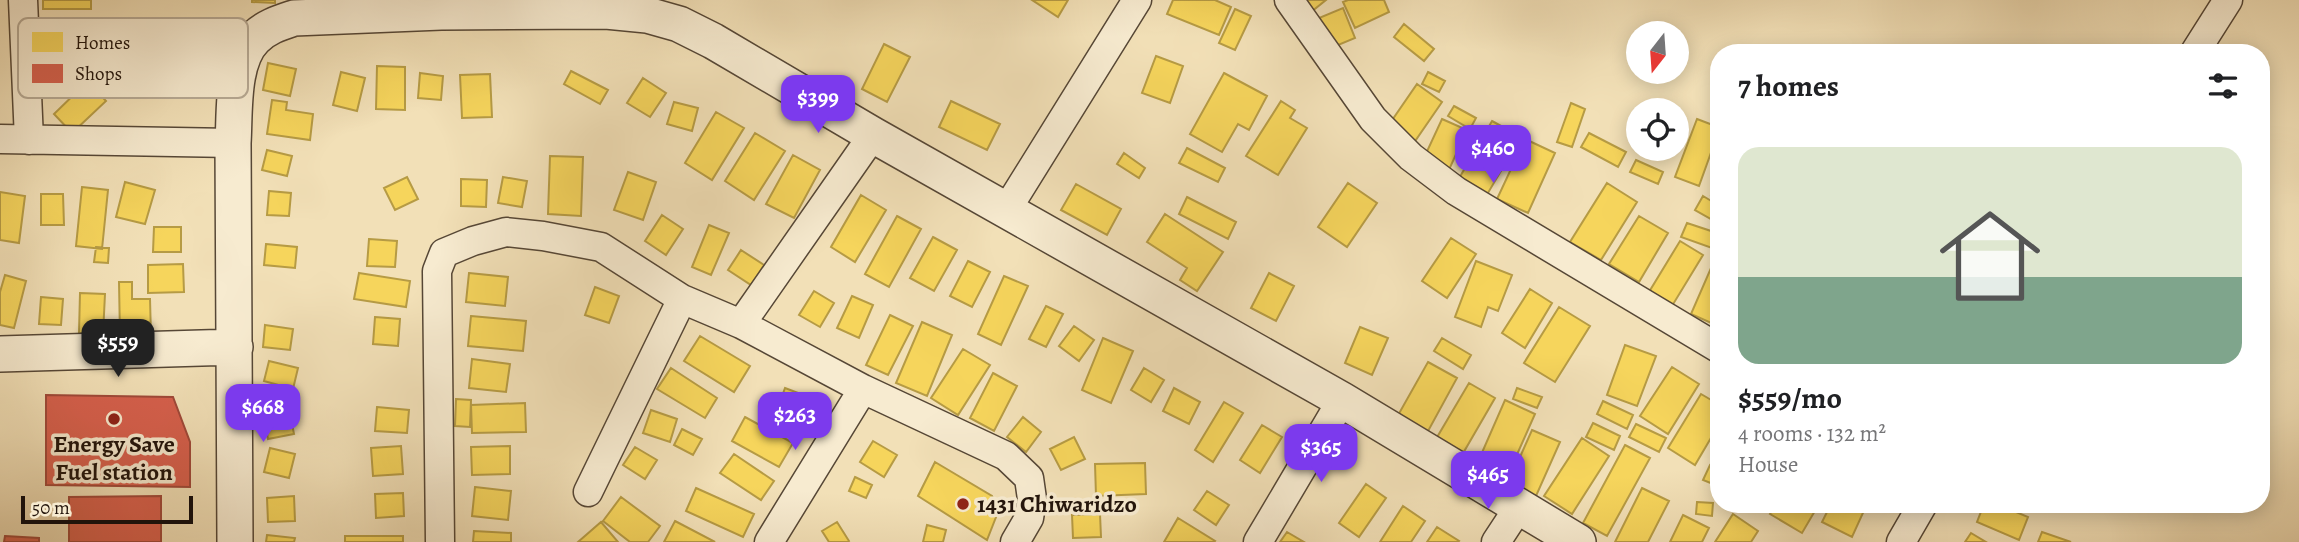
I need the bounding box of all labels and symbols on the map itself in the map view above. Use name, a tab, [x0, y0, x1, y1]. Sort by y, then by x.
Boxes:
legend	[18, 18, 248, 98]
north arrow	[1626, 21, 1689, 84]
text: Homes	[75, 30, 130, 56]
text: Shops	[75, 61, 122, 87]
pin: $399	[777, 76, 859, 135]
pin: $460	[1452, 125, 1534, 185]
pin: $559	[77, 320, 159, 379]
pin: $668	[222, 384, 304, 444]
pin: $263	[754, 392, 836, 452]
marker: Energy Save Fuel station	[106, 411, 122, 427]
pin: $365	[1280, 424, 1362, 484]
place label: Energy Save Fuel station	[53, 428, 175, 488]
pin: $465	[1447, 452, 1529, 511]
place label: 1431 Chiwaridzo	[977, 488, 1137, 520]
scale bar	[21, 493, 192, 525]
marker: 1431 Chiwaridzo	[955, 496, 971, 512]

